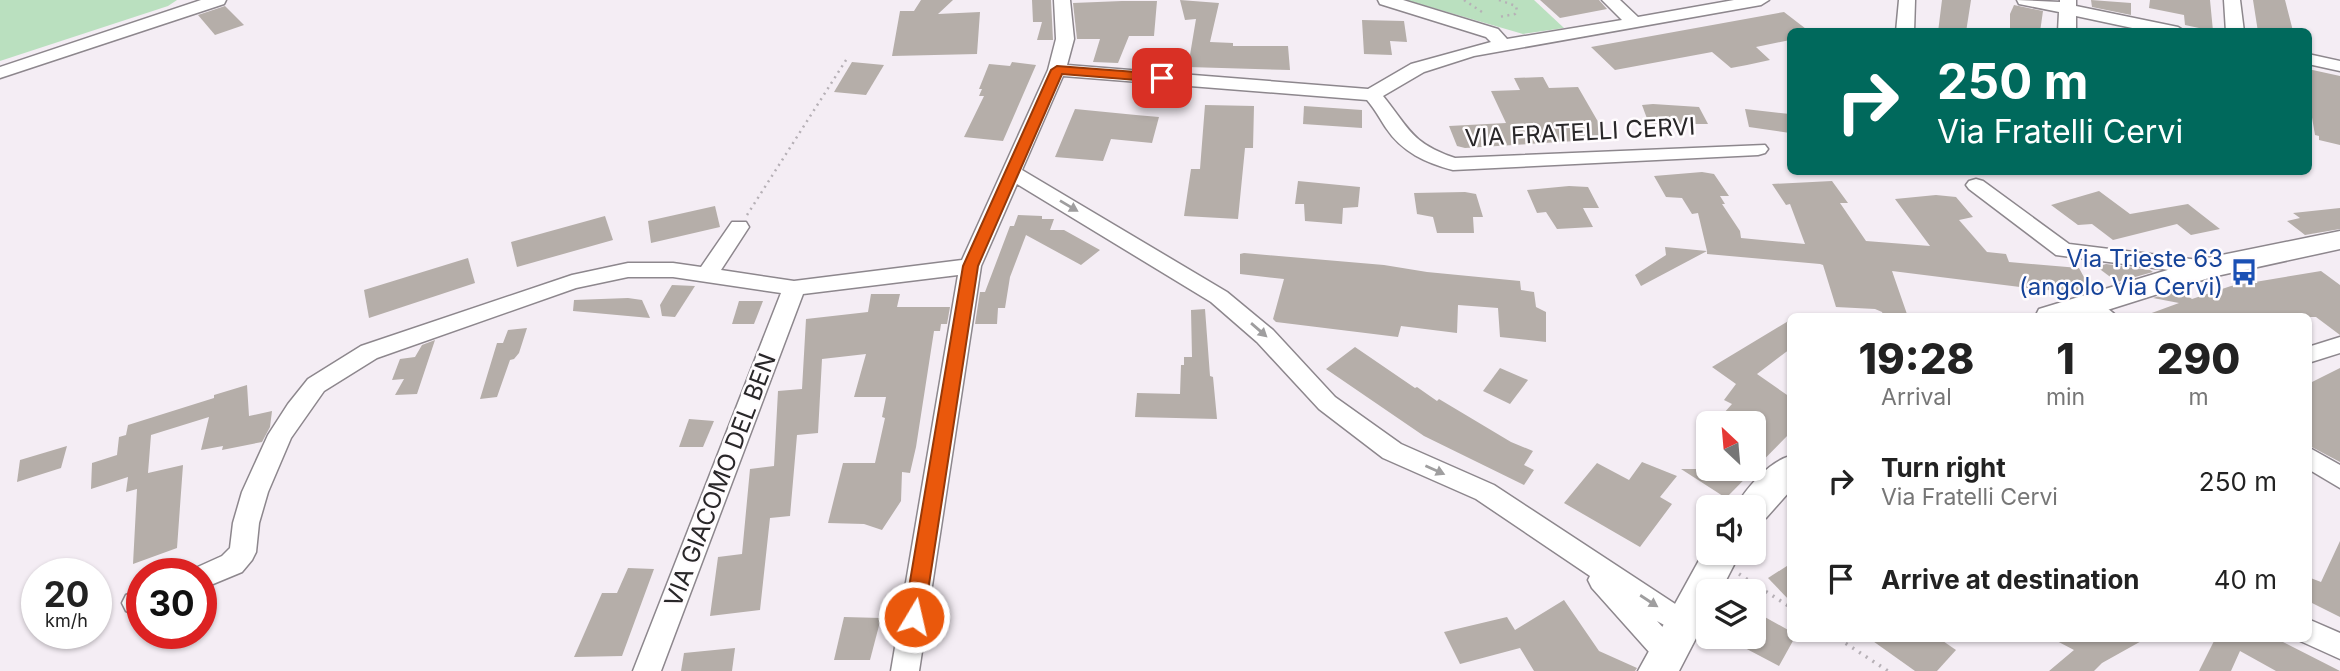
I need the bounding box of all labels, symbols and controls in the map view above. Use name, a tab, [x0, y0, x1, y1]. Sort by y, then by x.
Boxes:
pin	[1132, 48, 1192, 108]
text: 250 m	[1937, 52, 2089, 111]
icon: right	[1822, 56, 1913, 147]
icon: arrive	[1143, 59, 1181, 97]
street label: VIA FRATELLI CERVI	[1464, 111, 1696, 153]
text: Via Fratelli Cervi	[1937, 112, 2183, 151]
one-way arrow	[1059, 200, 1078, 213]
place label: Via Trieste 63 (angolo Via Cervi)	[2019, 244, 2223, 301]
bus stop icon: Via Trieste 63 (angolo Via Cervi)	[2229, 257, 2259, 287]
one-way arrow	[1250, 322, 1267, 338]
text: 19:28	[1859, 333, 1974, 384]
text: 1	[2056, 333, 2075, 384]
text: 290	[2157, 333, 2240, 384]
street label: VIA GIACOMO DEL BEN	[658, 349, 782, 611]
text: Arrival	[1881, 383, 1952, 411]
text: min	[2046, 383, 2085, 411]
text: m	[2189, 383, 2209, 411]
north arrow	[1696, 411, 1766, 481]
map controls	[1696, 411, 1766, 649]
text: Turn right	[1881, 452, 2006, 483]
icon: right	[1822, 462, 1860, 500]
one-way arrow	[1425, 464, 1445, 476]
text: 250 m	[2199, 466, 2277, 497]
text: Via Fratelli Cervi	[1881, 483, 2058, 511]
button: sound	[1696, 495, 1766, 565]
speed limit sign: 30	[126, 558, 217, 649]
icon: arrive	[1822, 560, 1860, 598]
text: Arrive at destination	[1881, 564, 2140, 595]
text: 40 m	[2214, 564, 2277, 595]
text: 20	[44, 573, 89, 615]
button: layers	[1696, 579, 1766, 649]
position arrow	[877, 580, 951, 654]
one-way arrow	[1639, 595, 1659, 608]
text: km/h	[45, 610, 88, 631]

